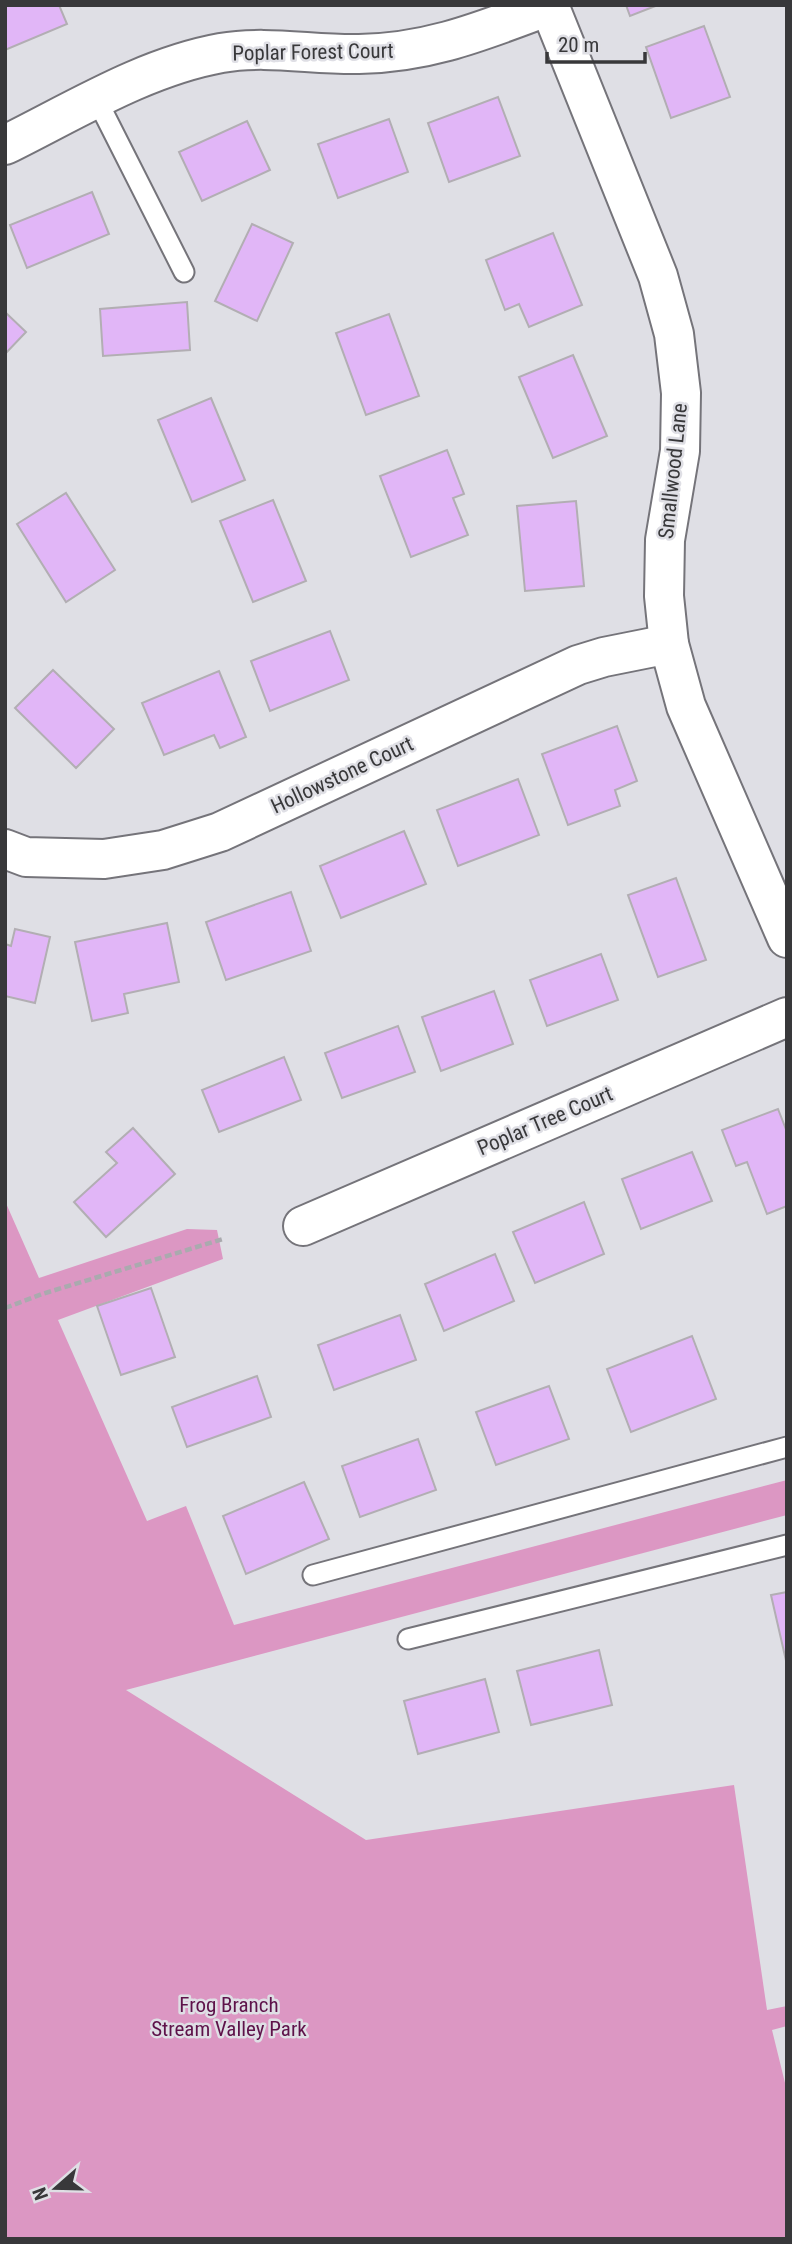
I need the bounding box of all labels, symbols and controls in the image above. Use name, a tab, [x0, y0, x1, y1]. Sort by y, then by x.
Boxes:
scale bar	[547, 21, 645, 65]
text: 20 m	[558, 33, 599, 57]
street label: Poplar Forest Court	[232, 39, 394, 65]
street label: Smallwood Lane	[654, 402, 692, 540]
street label: Hollowstone Court	[267, 732, 417, 818]
street label: Poplar Tree Court	[474, 1082, 616, 1160]
park label: Frog Branch Stream Valley Park	[151, 1993, 307, 2041]
north arrow	[21, 2153, 91, 2223]
text: N	[28, 2184, 53, 2203]

